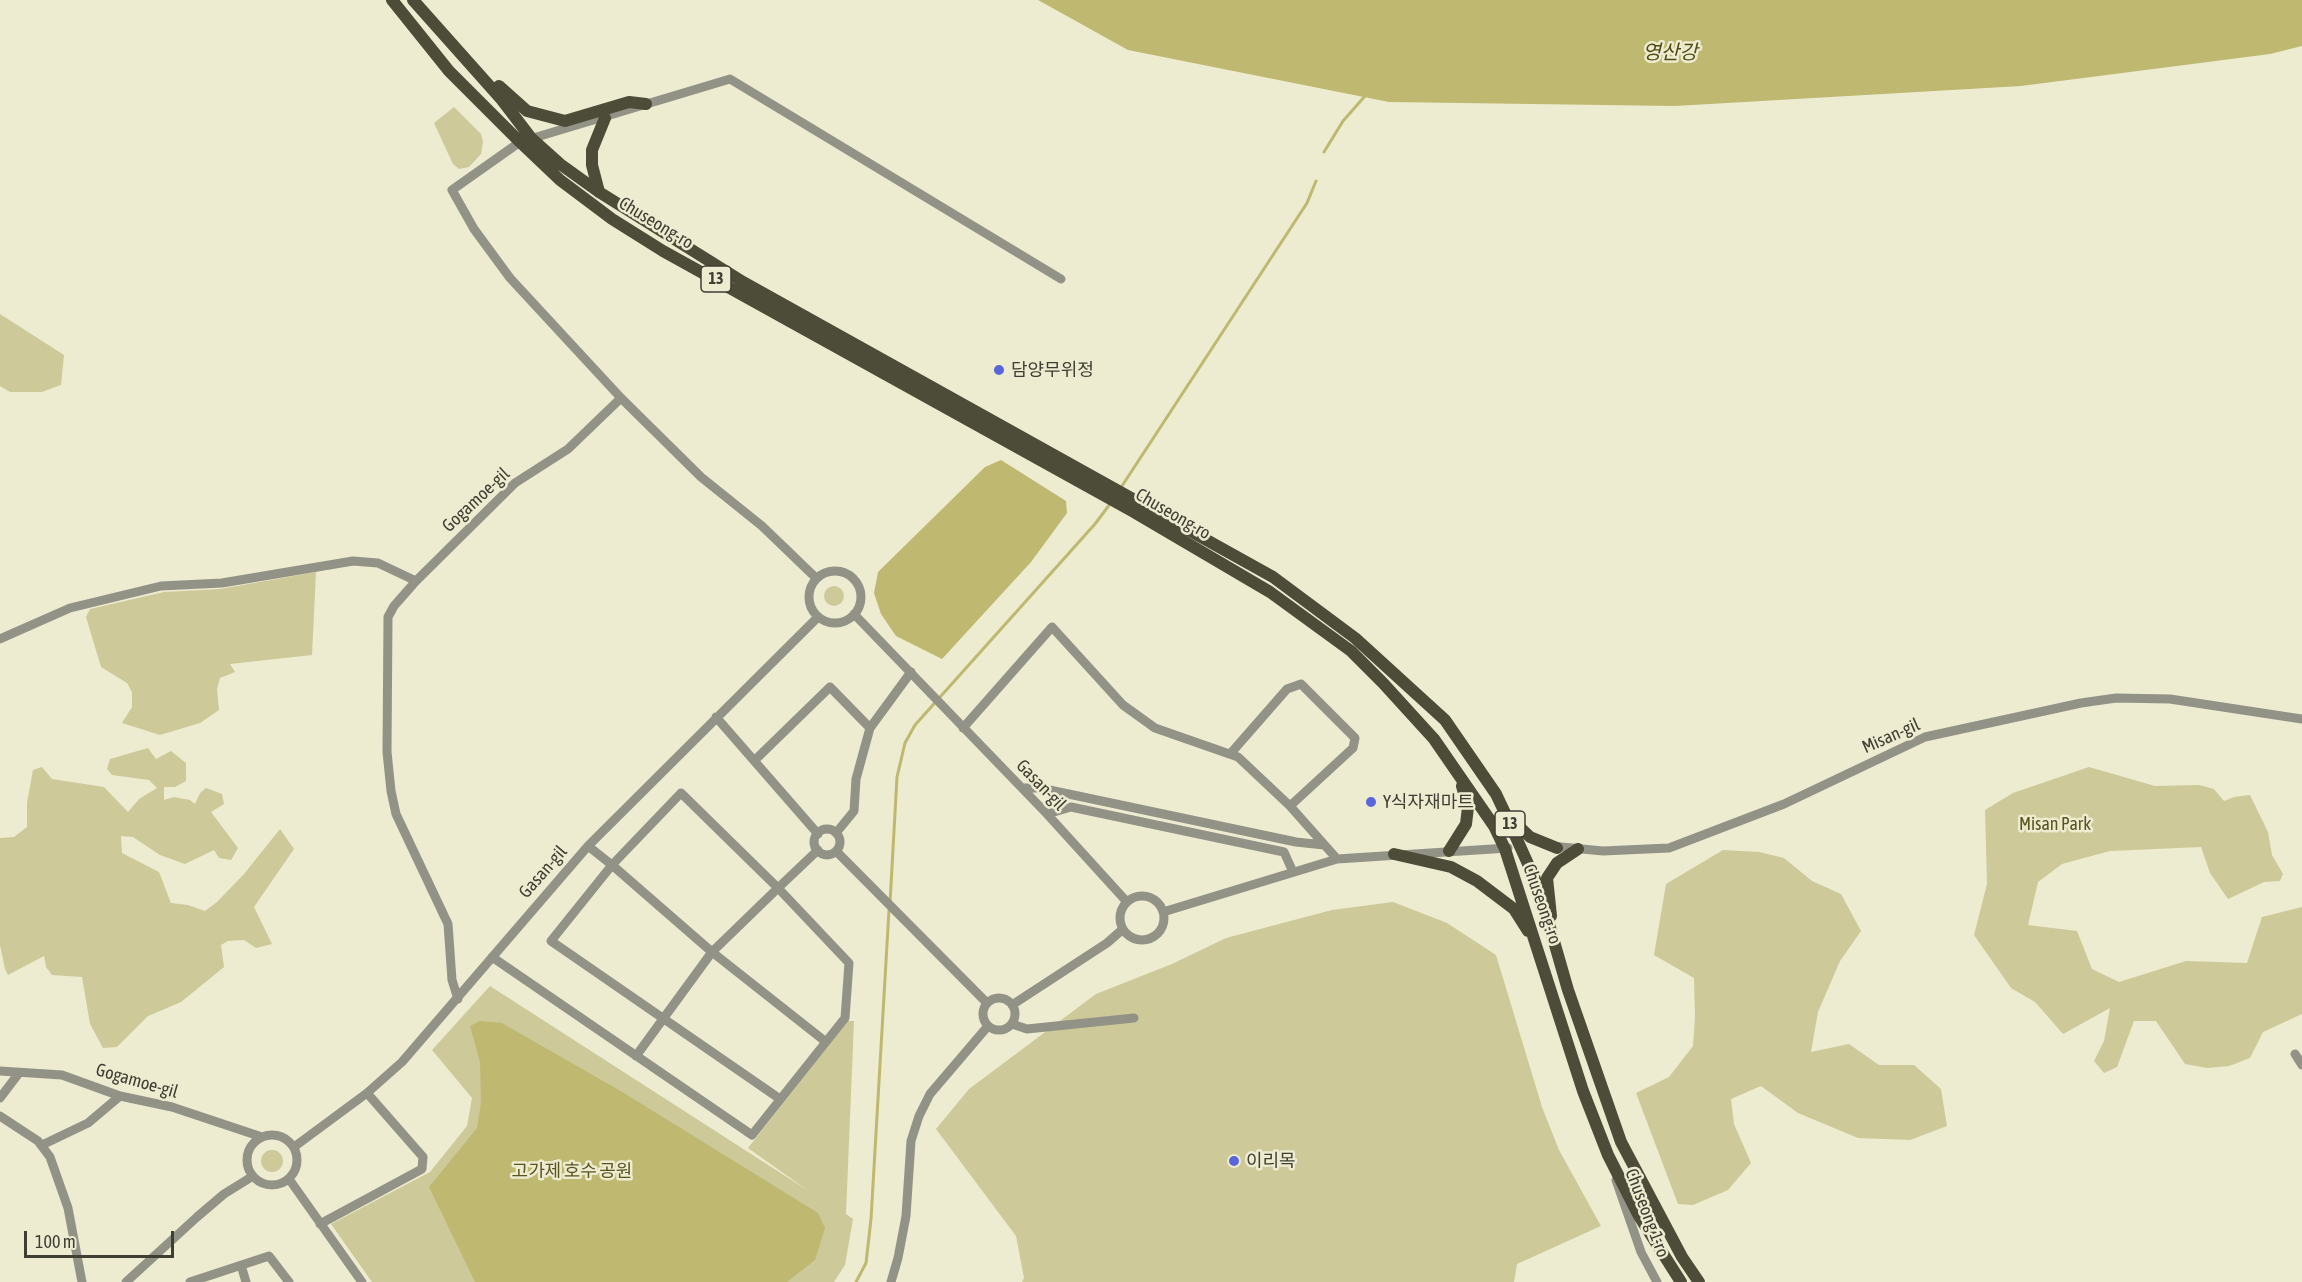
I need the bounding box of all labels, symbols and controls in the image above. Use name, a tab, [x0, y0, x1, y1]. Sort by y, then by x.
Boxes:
water label: 영산강	[1642, 41, 1698, 65]
street label: Chuseong-ro	[615, 192, 697, 254]
road number: 13	[701, 266, 731, 292]
place label: 담양무위정	[1011, 359, 1094, 381]
marker: 담양무위정	[992, 363, 1006, 377]
street label: Gogamoe-gil	[438, 463, 514, 537]
street label: Chuseong-ro	[1132, 484, 1214, 544]
street label: Misan-gil	[1859, 714, 1923, 758]
street label: Gasan-gil	[1012, 755, 1070, 815]
place label: Y식자재마트	[1383, 791, 1474, 813]
marker: Y식자재마트	[1364, 795, 1378, 809]
road number: 13	[1495, 811, 1525, 837]
park label: Misan Park	[2019, 813, 2091, 835]
street label: Gasan-gil	[514, 841, 572, 903]
street label: Chuseong-ro	[1518, 861, 1566, 947]
street label: Gogamoe-gil	[93, 1059, 181, 1103]
place label: 이리목	[1246, 1150, 1296, 1172]
marker: 이리목	[1227, 1154, 1241, 1168]
park label: 고가제 호수 공원	[512, 1160, 632, 1182]
street label: Chuseong 1-ro	[1620, 1166, 1674, 1260]
scale bar	[27, 1219, 177, 1257]
text: 100 m	[35, 1231, 76, 1252]

